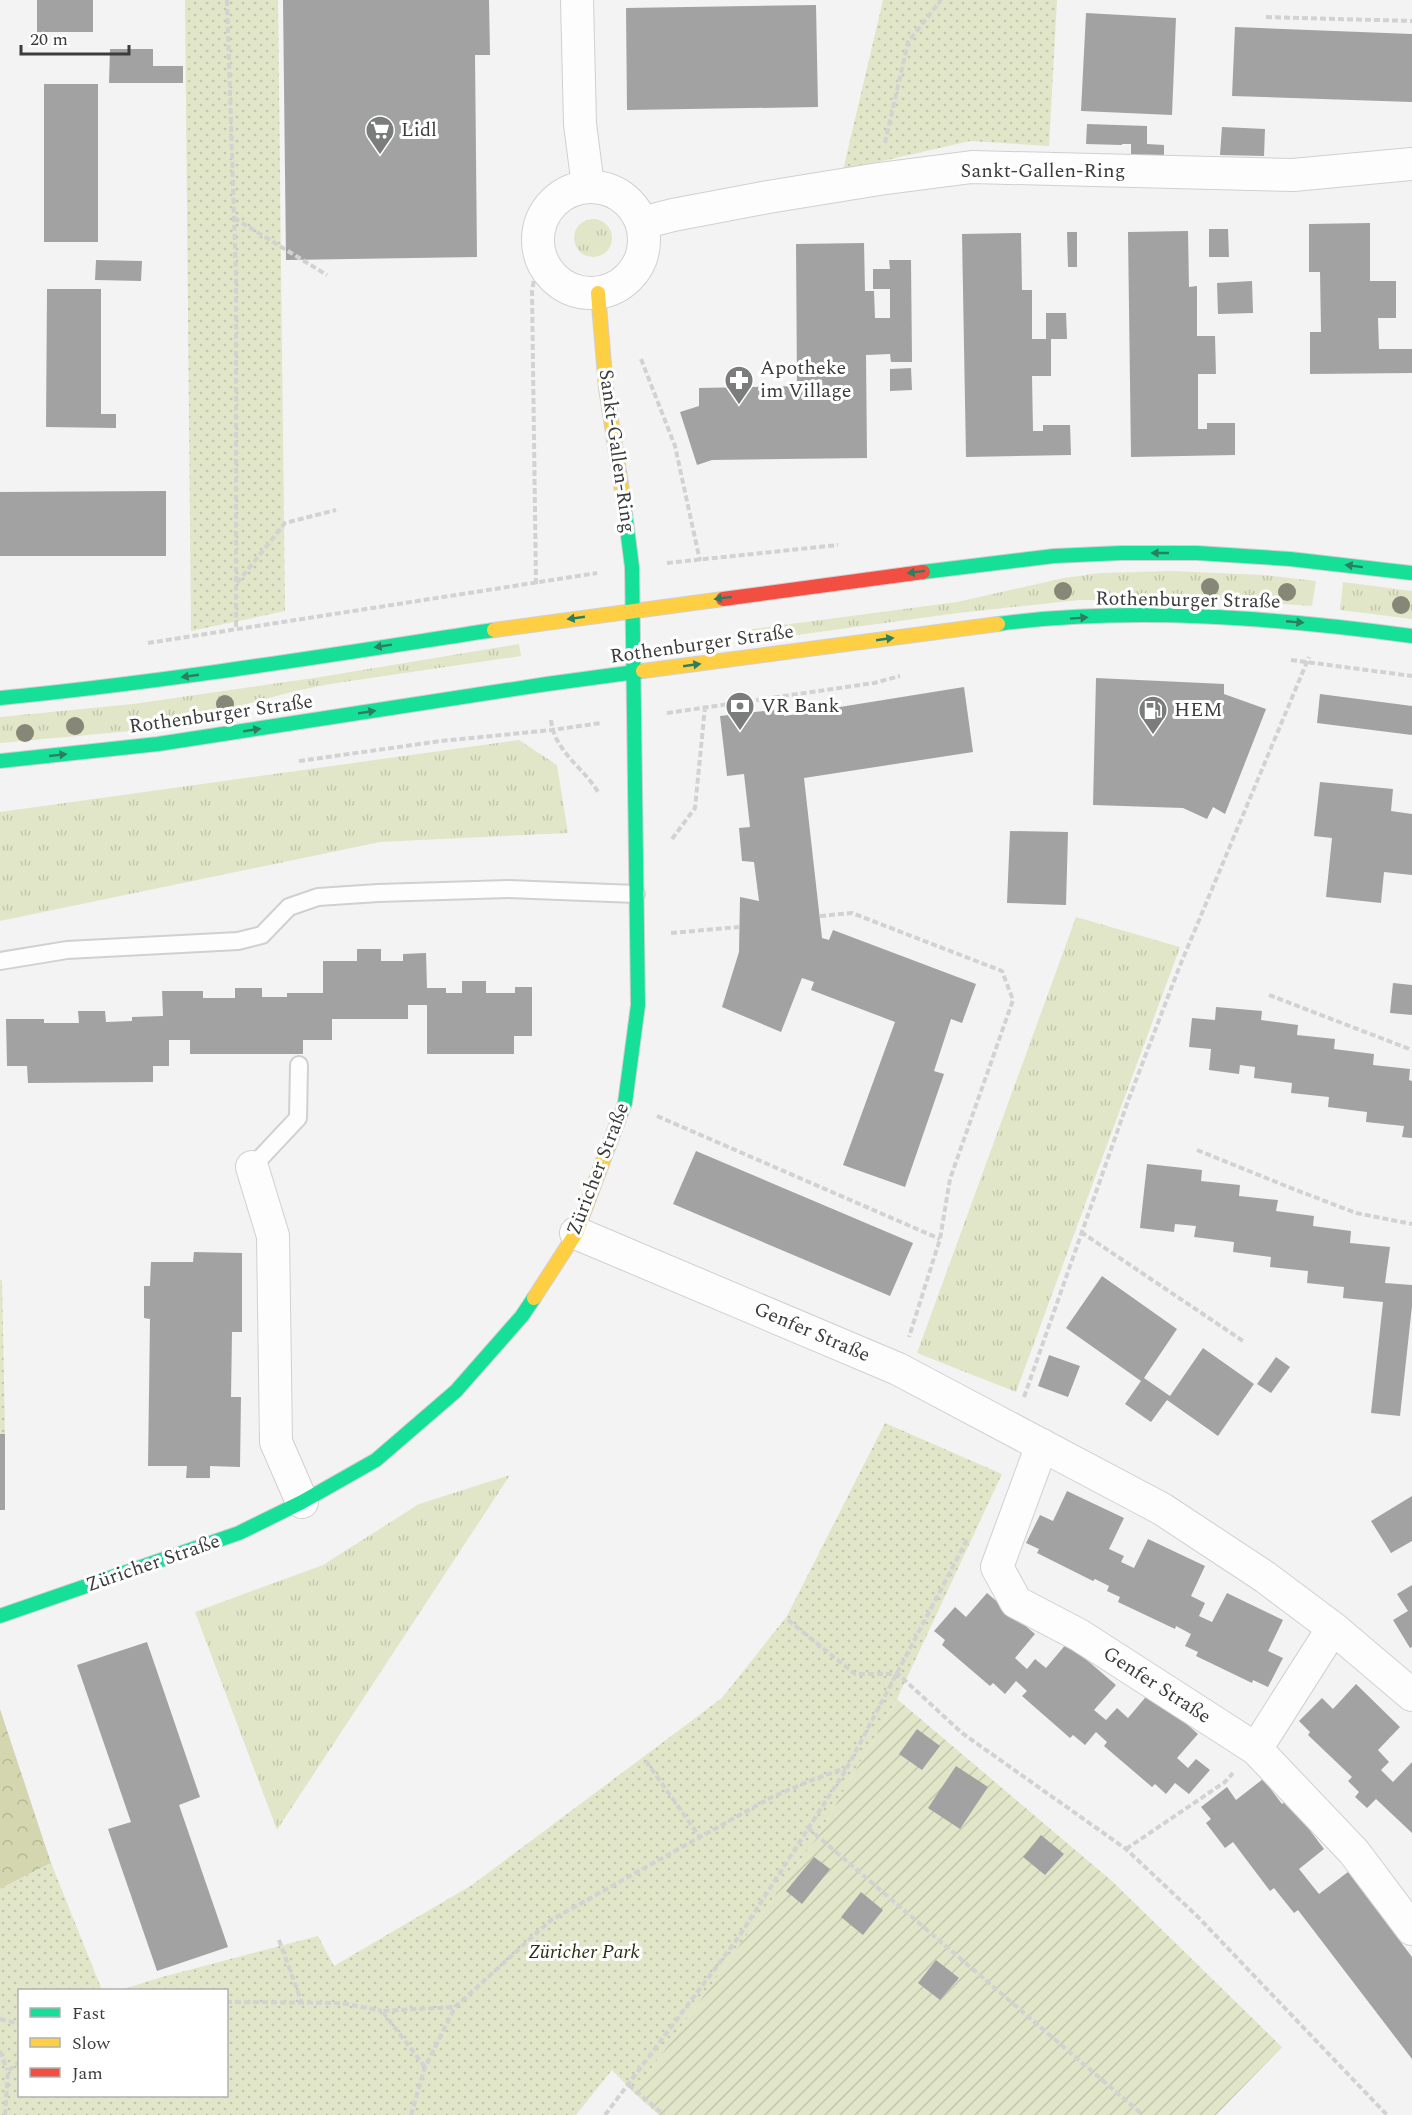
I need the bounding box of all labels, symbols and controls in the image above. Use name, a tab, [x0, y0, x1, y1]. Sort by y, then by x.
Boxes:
scale bar	[21, 18, 129, 56]
text: 20 m	[30, 26, 68, 53]
supermarket icon: Lidl	[364, 114, 396, 156]
place label: Lidl	[401, 115, 437, 145]
street label: Sankt-Gallen-Ring	[961, 156, 1125, 186]
place label: Apotheke im Village	[760, 353, 851, 406]
pharmacy icon: Apotheke im Village	[723, 364, 755, 406]
street label: Sankt-Gallen-Ring	[591, 367, 643, 535]
one-way arrow	[1150, 548, 1169, 558]
one-way arrow	[1344, 561, 1363, 571]
one-way arrow	[907, 568, 926, 577]
street label: Rothenburger Straße	[1095, 583, 1281, 617]
one-way arrow	[714, 593, 733, 603]
one-way arrow	[567, 613, 586, 623]
one-way arrow	[1070, 613, 1089, 623]
street label: Rothenburger Straße	[608, 616, 796, 672]
one-way arrow	[1285, 617, 1304, 627]
one-way arrow	[876, 635, 895, 644]
one-way arrow	[374, 642, 393, 651]
one-way arrow	[683, 661, 702, 670]
one-way arrow	[181, 671, 200, 680]
street label: Rothenburger Straße	[127, 686, 315, 742]
bank icon: VR Bank	[724, 690, 756, 732]
place label: VR Bank	[761, 691, 840, 721]
fuel station icon: HEM	[1137, 694, 1169, 736]
place label: HEM	[1174, 695, 1222, 725]
one-way arrow	[357, 707, 376, 716]
one-way arrow	[242, 726, 261, 735]
one-way arrow	[49, 750, 68, 760]
street label: Züricher Straße	[559, 1098, 637, 1240]
street label: Genfer Straße	[749, 1294, 875, 1370]
street label: Züricher Straße	[82, 1526, 224, 1600]
street label: Genfer Straße	[1097, 1639, 1217, 1731]
park label: Züricher Park	[528, 1937, 640, 1967]
legend	[18, 1989, 228, 2097]
text: Fast	[72, 2000, 105, 2027]
text: Slow	[72, 2030, 111, 2057]
text: Jam	[72, 2060, 103, 2087]

